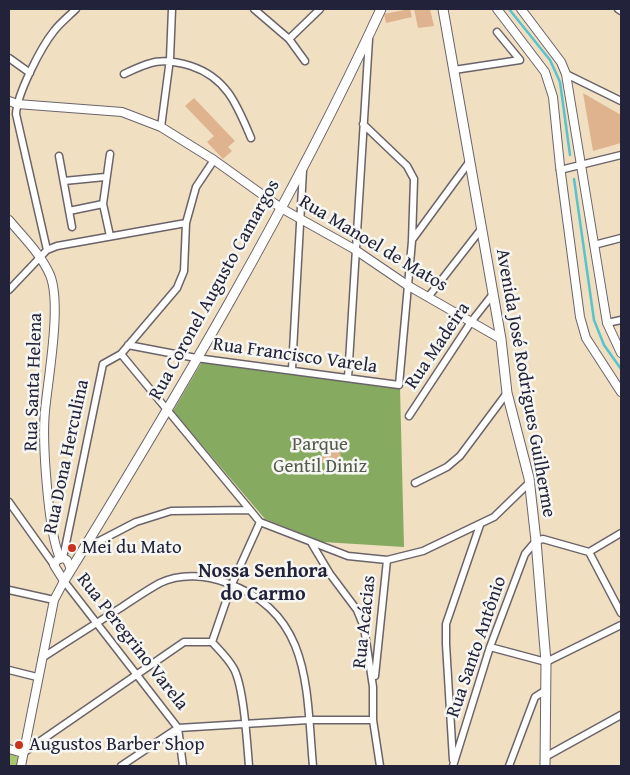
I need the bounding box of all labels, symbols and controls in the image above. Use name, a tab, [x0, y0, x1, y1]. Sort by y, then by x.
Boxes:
street label: Rua Coronel Augusto Camargos	[145, 176, 285, 404]
street label: Rua Manoel de Matos	[294, 191, 452, 297]
street label: Avenida José Rodrigues Guilherme	[490, 247, 560, 519]
street label: Rua Madeira	[401, 298, 475, 394]
street label: Rua Santa Helena	[20, 312, 48, 452]
street label: Rua Francisco Varela	[211, 333, 379, 379]
street label: Rua Dona Herculina	[39, 378, 95, 536]
park label: Parque Gentil Diniz	[273, 434, 367, 478]
place label: Mei du Mato	[82, 537, 182, 559]
marker: Mei du Mato	[66, 542, 78, 554]
district label: Nossa Senhora do Carmo	[198, 560, 328, 607]
street label: Rua Peregrino Varela	[71, 569, 193, 715]
street label: Rua Santo Antônio	[442, 573, 512, 721]
street label: Rua Acácias	[349, 574, 381, 670]
place label: Augustos Barber Shop	[29, 734, 204, 756]
marker: Augustos Barber Shop	[13, 739, 25, 751]

